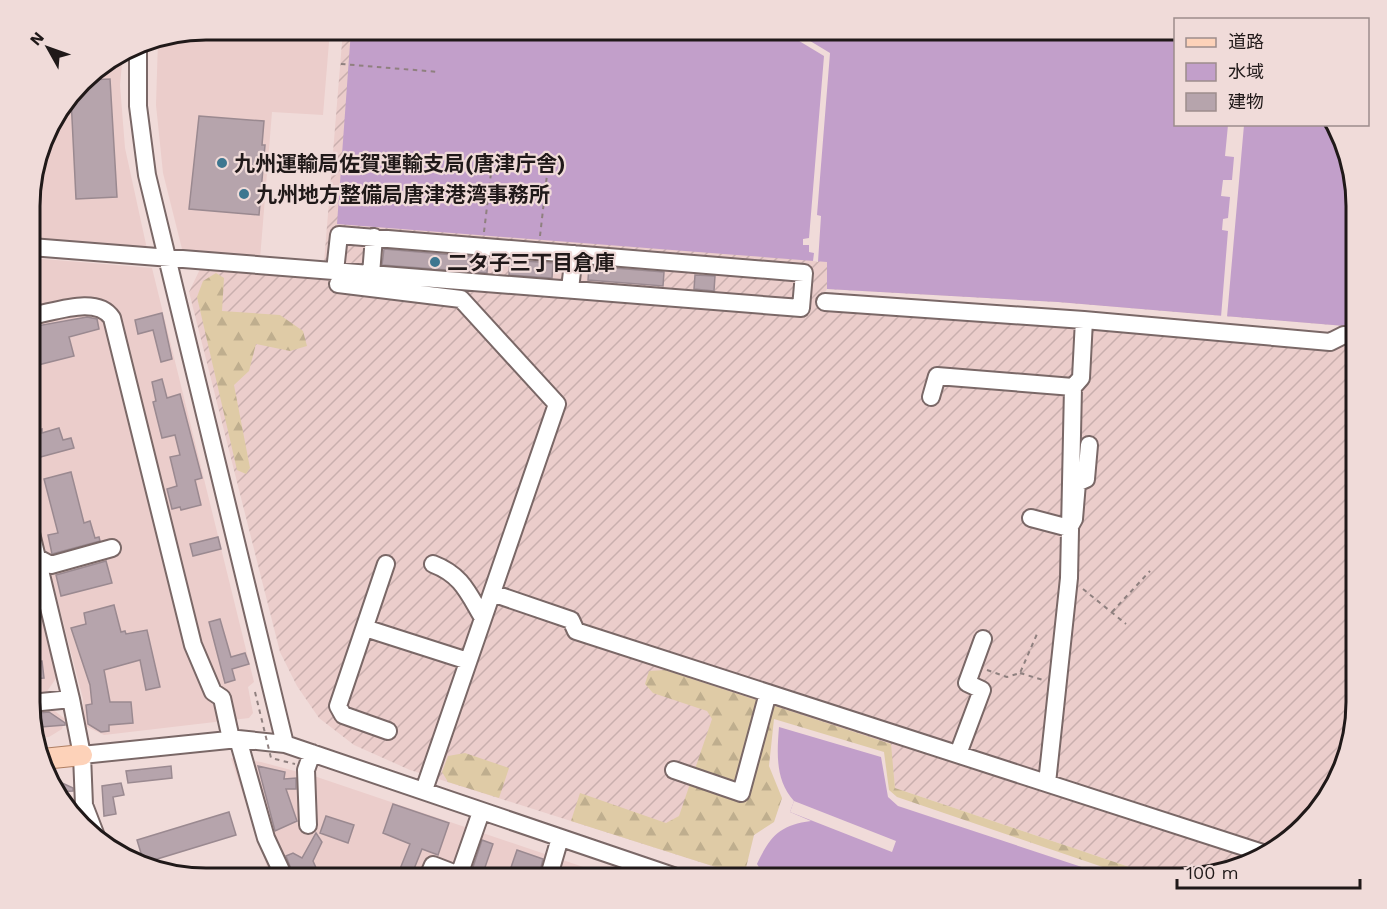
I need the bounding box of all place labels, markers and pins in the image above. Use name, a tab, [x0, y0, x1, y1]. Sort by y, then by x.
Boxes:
place label: 九州運輸局佐賀運輸支局(唐津庁舎)	[234, 151, 565, 176]
marker: 九州運輸局佐賀運輸支局(唐津庁舎)	[215, 156, 229, 170]
place label: 九州地方整備局唐津港湾事務所	[256, 182, 550, 207]
marker: 九州地方整備局唐津港湾事務所	[237, 187, 251, 201]
place label: 二タ子三丁目倉庫	[447, 250, 615, 275]
marker: 二タ子三丁目倉庫	[428, 255, 442, 269]

